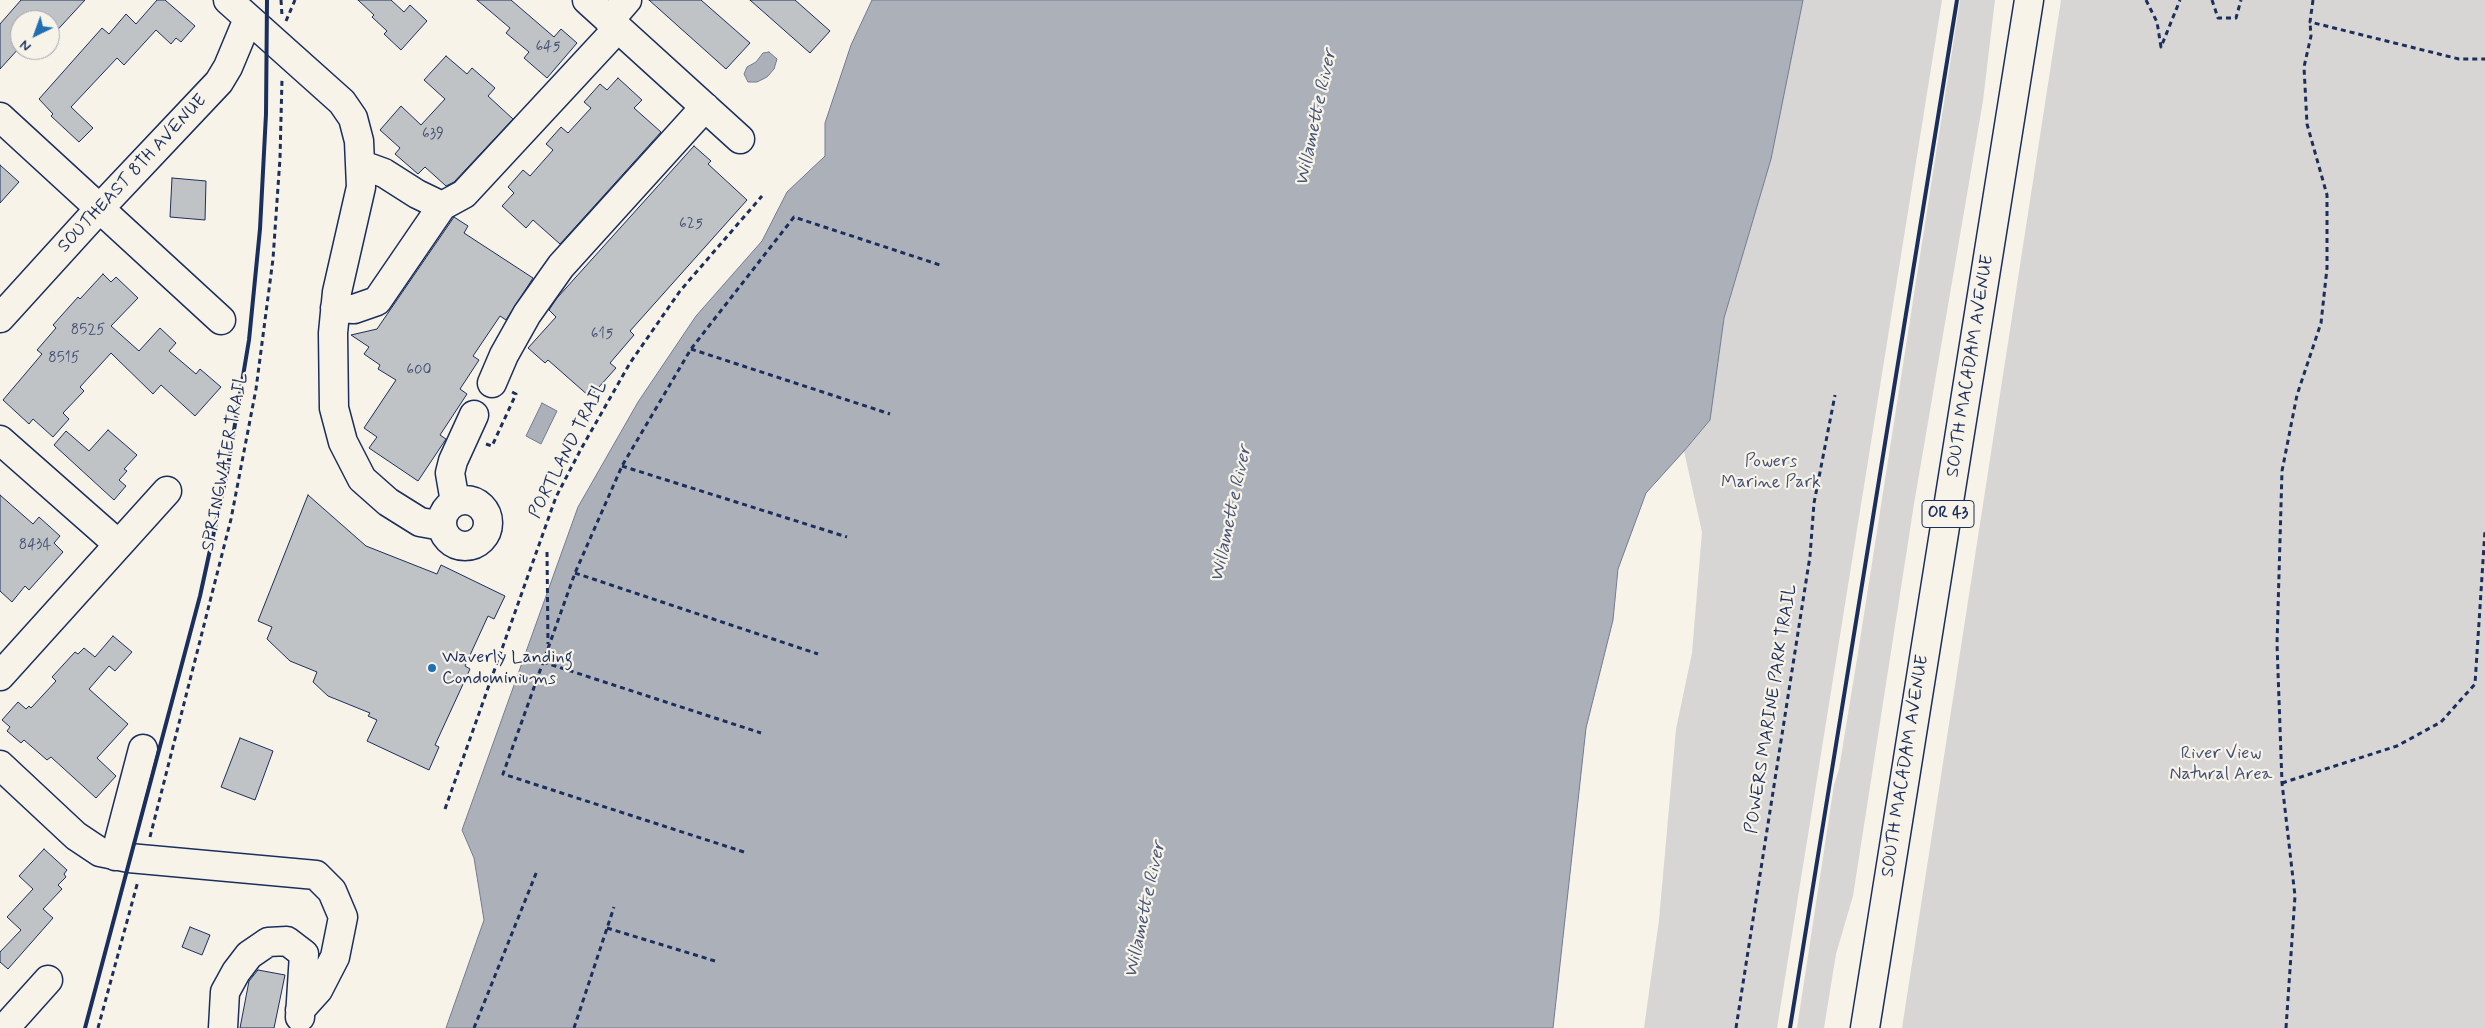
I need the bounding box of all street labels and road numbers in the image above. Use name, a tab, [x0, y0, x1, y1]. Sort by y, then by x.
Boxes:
street label: SOUTHEAST 8TH AVENUE	[54, 90, 212, 258]
street label: SOUTH MACADAM AVENUE	[1943, 253, 1999, 479]
street label: SPRINGWATER TRAIL	[198, 371, 254, 553]
street label: PORTLAND TRAIL	[525, 378, 613, 522]
road number: OR 43	[1922, 500, 1974, 528]
street label: POWERS MARINE PARK TRAIL	[1742, 583, 1802, 835]
street label: SOUTH MACADAM AVENUE	[1878, 653, 1934, 879]

